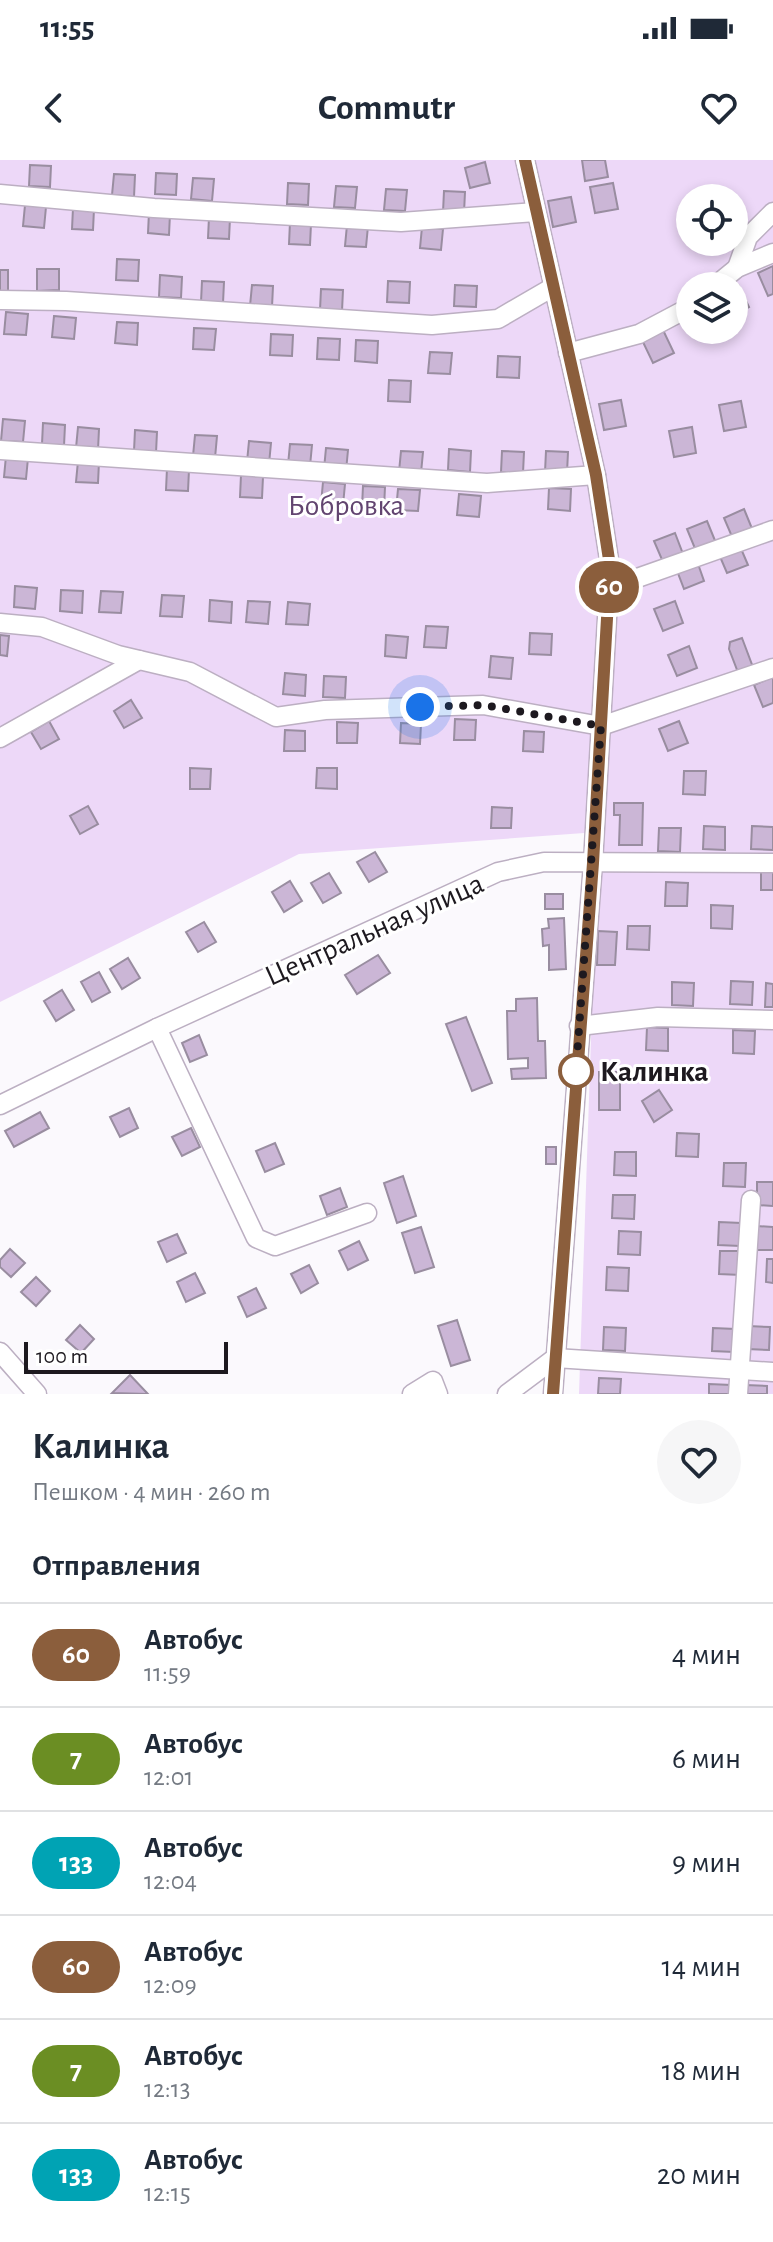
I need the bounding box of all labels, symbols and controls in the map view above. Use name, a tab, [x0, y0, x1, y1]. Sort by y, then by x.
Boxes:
text: 11:55	[40, 13, 94, 43]
icon: back	[32, 86, 76, 130]
icon: heart	[697, 86, 741, 130]
text: Commutr	[318, 90, 455, 126]
map controls	[676, 184, 748, 344]
button: locate	[676, 184, 748, 256]
button: layers	[676, 272, 748, 344]
park label: Бобровка	[288, 491, 404, 521]
line badge: 60	[573, 561, 645, 613]
text: 60	[595, 573, 623, 601]
your location	[400, 687, 440, 727]
street label: Центральная улица	[260, 868, 488, 992]
marker: Калинка	[559, 1054, 593, 1088]
place label: Калинка	[600, 1057, 709, 1087]
scale bar	[24, 1338, 228, 1374]
text: 100 m	[36, 1345, 88, 1367]
button: heart	[657, 1420, 741, 1504]
text: Калинка	[32, 1428, 170, 1466]
text: Пешком · 4 мин · 260 m	[32, 1479, 271, 1505]
text: Отправления	[32, 1551, 201, 1581]
text: Автобус	[144, 1625, 243, 1655]
text: 4 мин	[672, 1640, 741, 1670]
text: 60	[62, 1641, 90, 1669]
text: 11:59	[144, 1660, 191, 1686]
text: Автобус	[144, 1729, 243, 1759]
text: 6 мин	[672, 1744, 741, 1774]
text: 7	[70, 1745, 82, 1773]
text: 12:01	[144, 1764, 193, 1790]
text: Автобус	[144, 1833, 243, 1863]
text: 9 мин	[672, 1848, 741, 1878]
text: 133	[59, 1849, 93, 1877]
text: 12:04	[144, 1868, 197, 1894]
text: Автобус	[144, 1937, 243, 1967]
text: 14 мин	[661, 1952, 741, 1982]
text: 60	[62, 1953, 90, 1981]
text: 12:09	[144, 1972, 197, 1998]
text: Автобус	[144, 2041, 243, 2071]
text: 18 мин	[662, 2056, 741, 2086]
text: 7	[70, 2057, 82, 2085]
text: 12:13	[144, 2076, 190, 2102]
text: Автобус	[144, 2145, 243, 2175]
text: 20 мин	[657, 2160, 741, 2190]
text: 133	[59, 2161, 93, 2189]
text: 12:15	[144, 2180, 191, 2206]

